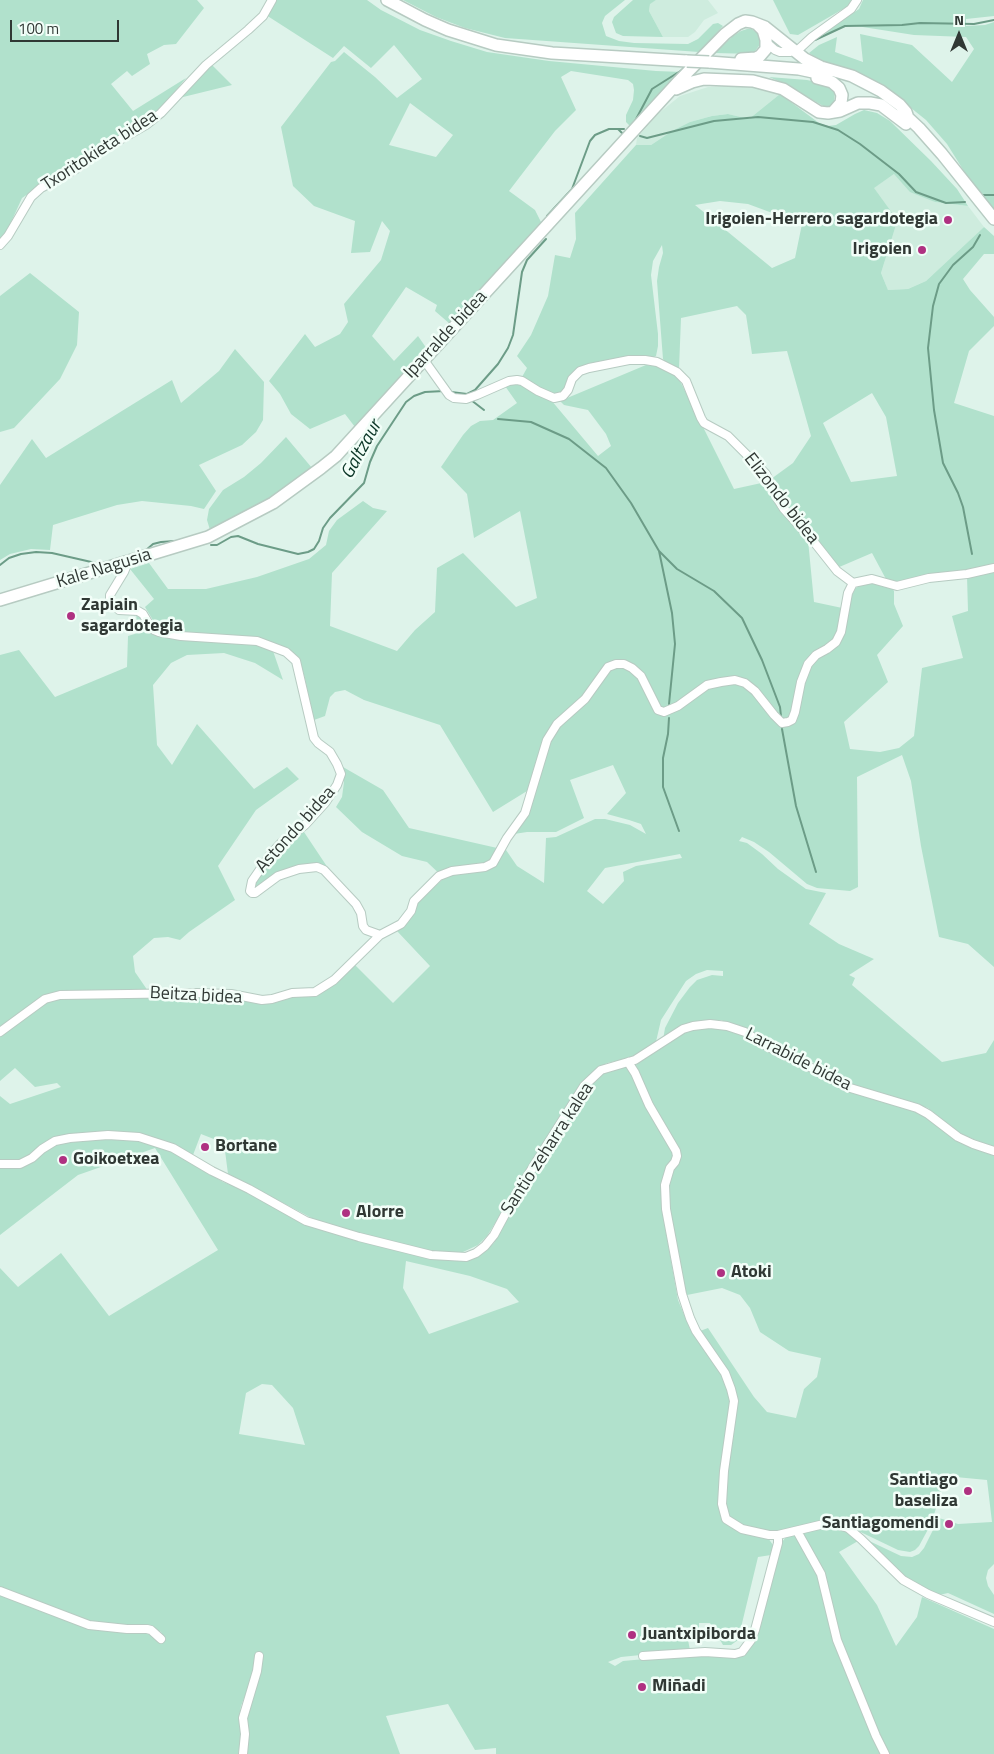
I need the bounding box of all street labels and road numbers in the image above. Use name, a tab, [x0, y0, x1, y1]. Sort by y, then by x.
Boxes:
street label: Txoritokieta bidea	[38, 106, 162, 196]
street label: Iparralde bidea	[400, 287, 492, 383]
street label: Elizondo bidea	[739, 449, 823, 549]
street label: Kale Nagusia	[54, 544, 154, 594]
street label: Astondo bidea	[252, 782, 340, 878]
street label: Beitza bidea	[149, 983, 243, 1009]
street label: Larrabide bidea	[741, 1024, 855, 1096]
street label: Santio zeharra kalea	[497, 1079, 599, 1219]

